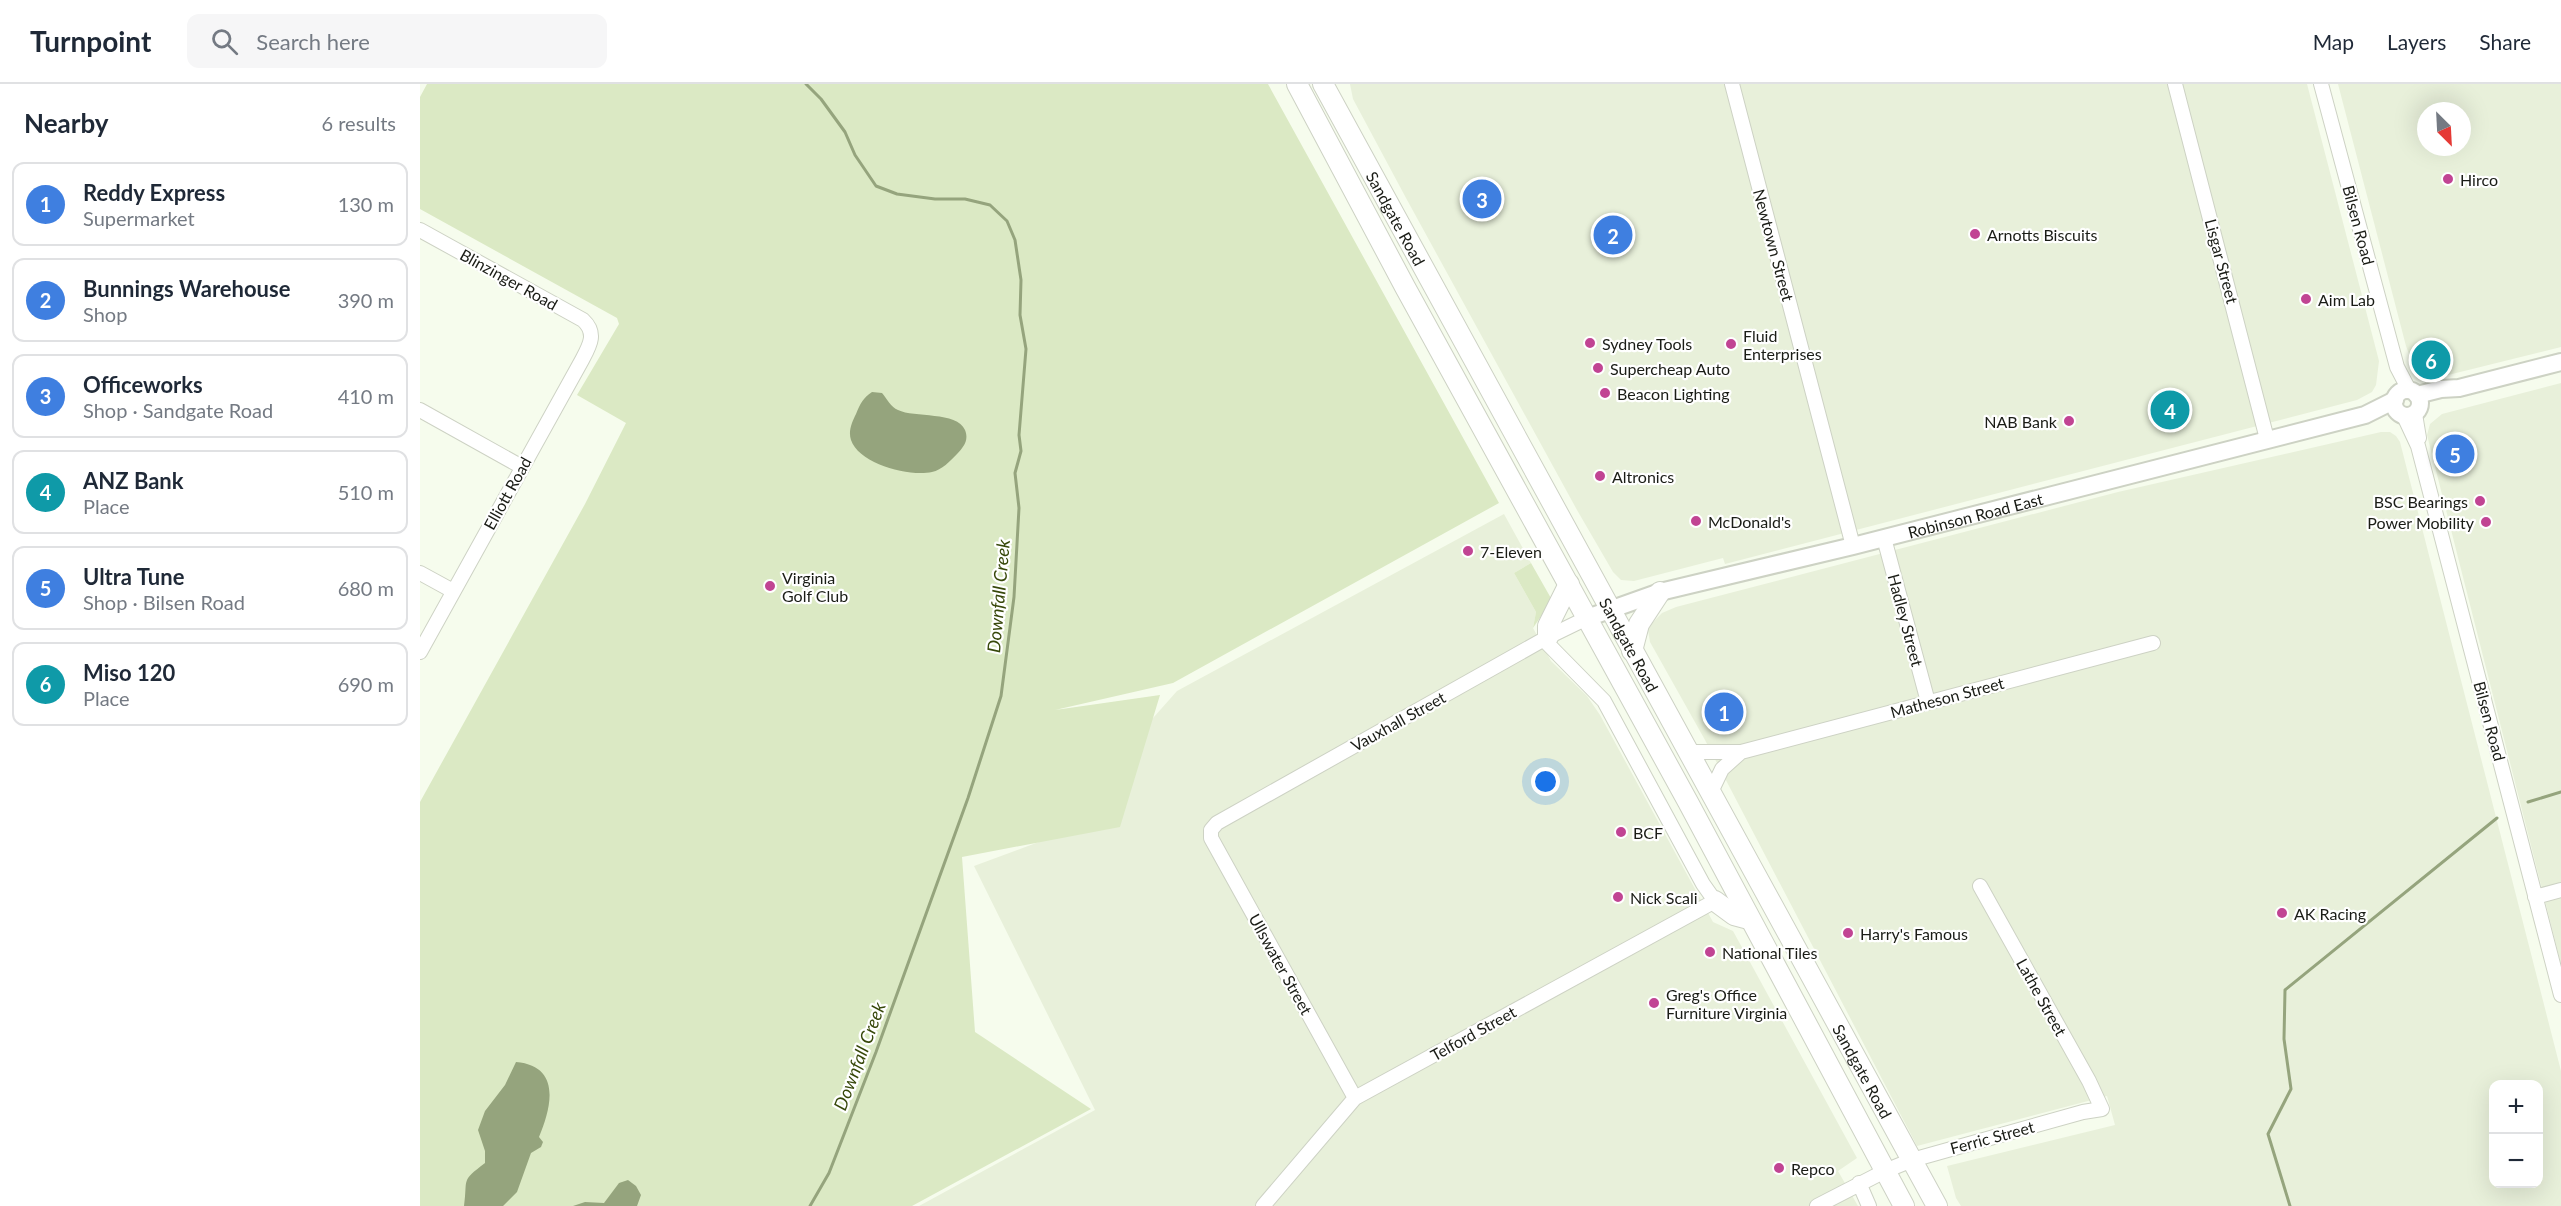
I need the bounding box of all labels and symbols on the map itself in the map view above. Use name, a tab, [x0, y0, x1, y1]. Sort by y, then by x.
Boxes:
north arrow	[2417, 102, 2471, 156]
street label: Sandgate Road	[1363, 168, 1430, 269]
place label: Hirco	[2460, 170, 2498, 189]
marker: Hirco	[2441, 172, 2455, 186]
pin: 3	[1462, 176, 1502, 222]
street label: Bilsen Road	[2339, 183, 2379, 267]
street label: Newtown Street	[1750, 187, 1798, 303]
pin: 2	[1594, 212, 1632, 258]
street label: Lisgar Street	[2202, 217, 2242, 306]
place label: Arnotts Biscuits	[1987, 225, 2098, 244]
marker: Arnotts Biscuits	[1968, 227, 1982, 241]
street label: Blinzinger Road	[457, 244, 561, 314]
place label: Aim Lab	[2318, 290, 2375, 309]
marker: Aim Lab	[2299, 292, 2313, 306]
place label: Fluid Enterprises	[1743, 326, 1822, 363]
place label: Sydney Tools	[1602, 334, 1692, 353]
marker: Sydney Tools	[1583, 336, 1597, 350]
marker: Fluid Enterprises	[1724, 337, 1738, 351]
pin: 6	[2412, 338, 2450, 382]
place label: Supercheap Auto	[1610, 359, 1730, 378]
marker: Supercheap Auto	[1591, 361, 1605, 375]
place label: Beacon Lighting	[1617, 384, 1730, 403]
marker: Beacon Lighting	[1598, 386, 1612, 400]
pin: 4	[2150, 388, 2190, 432]
place label: NAB Bank	[1984, 412, 2058, 431]
marker: NAB Bank	[2062, 414, 2076, 428]
pin: 5	[2436, 432, 2474, 476]
street label: Elliott Road	[479, 453, 535, 533]
place label: Altronics	[1612, 467, 1674, 486]
marker: Altronics	[1593, 469, 1607, 483]
street label: Robinson Road East	[1906, 488, 2045, 541]
place label: BSC Bearings	[2374, 492, 2468, 511]
marker: BSC Bearings	[2473, 494, 2487, 508]
place label: McDonald's	[1708, 512, 1791, 531]
place label: Power Mobility	[2367, 513, 2475, 532]
marker: McDonald's	[1689, 514, 1703, 528]
marker: Power Mobility	[2479, 515, 2493, 529]
water label: Downfall Creek	[982, 538, 1014, 654]
place label: 7-Eleven	[1480, 542, 1542, 561]
marker: 7-Eleven	[1461, 544, 1475, 558]
place label: Virginia Golf Club	[782, 568, 848, 605]
street label: Hadley Street	[1885, 572, 1928, 669]
marker: Virginia Golf Club	[763, 579, 777, 593]
street label: Sandgate Road	[1596, 594, 1663, 695]
street label: Matheson Street	[1888, 673, 2006, 721]
street label: Bilsen Road	[2470, 679, 2510, 763]
street label: Vauxhall Street	[1347, 687, 1449, 755]
pin: 1	[1704, 690, 1744, 734]
your location	[1531, 767, 1560, 796]
place label: BCF	[1633, 823, 1663, 842]
marker: BCF	[1614, 825, 1628, 839]
place label: Nick Scali	[1630, 888, 1698, 907]
marker: Nick Scali	[1611, 890, 1625, 904]
place label: AK Racing	[2294, 904, 2366, 923]
marker: AK Racing	[2275, 906, 2289, 920]
street label: Ullswater Street	[1245, 910, 1317, 1018]
place label: Harry's Famous	[1860, 924, 1968, 943]
marker: Harry's Famous	[1841, 926, 1855, 940]
place label: National Tiles	[1722, 943, 1817, 962]
marker: National Tiles	[1703, 945, 1717, 959]
street label: Lathe Street	[2013, 955, 2071, 1039]
place label: Greg's Office Furniture Virginia	[1666, 985, 1787, 1022]
marker: Greg's Office Furniture Virginia	[1647, 996, 1661, 1010]
water label: Downfall Creek	[828, 998, 890, 1113]
street label: Telford Street	[1427, 1002, 1519, 1064]
street label: Sandgate Road	[1830, 1021, 1896, 1121]
street label: Ferric Street	[1948, 1117, 2036, 1157]
place label: Repco	[1791, 1159, 1835, 1178]
marker: Repco	[1772, 1161, 1786, 1175]

